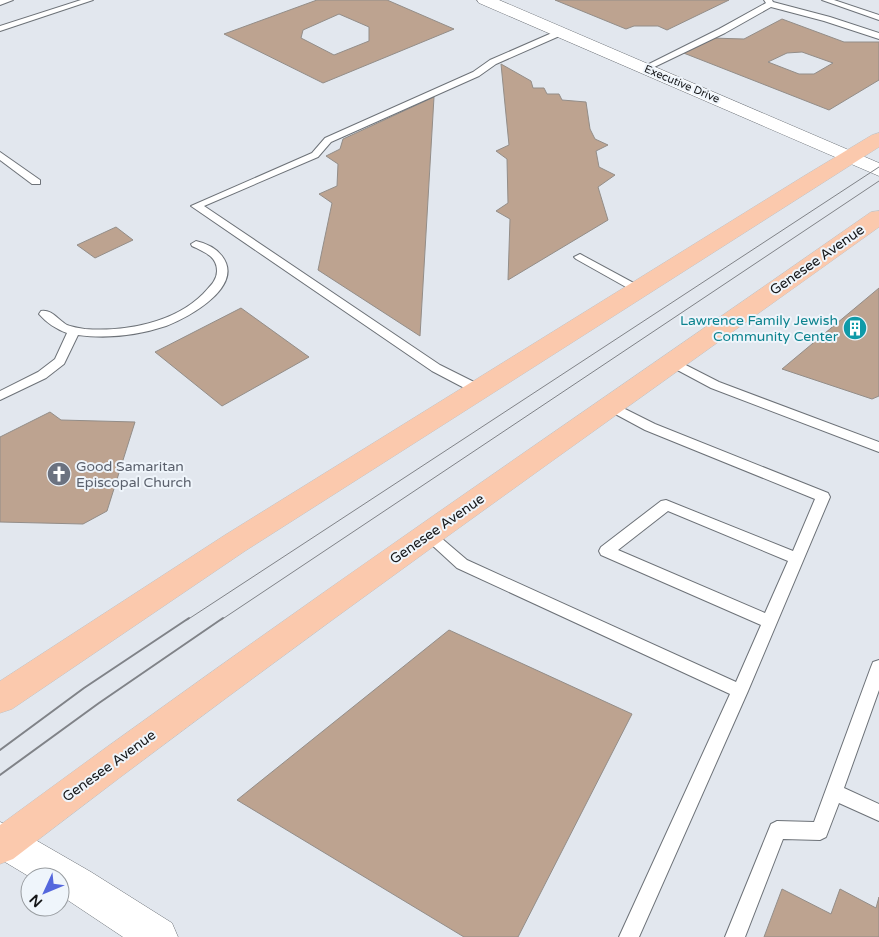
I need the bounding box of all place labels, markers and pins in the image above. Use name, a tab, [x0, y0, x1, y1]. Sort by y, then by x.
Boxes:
place label: Lawrence Family Jewish Community Center	[680, 312, 839, 345]
building icon: Lawrence Family Jewish Community Center	[842, 315, 868, 341]
place label: Good Samaritan Episcopal Church	[76, 458, 192, 491]
church icon: Good Samaritan Episcopal Church	[46, 461, 72, 487]

